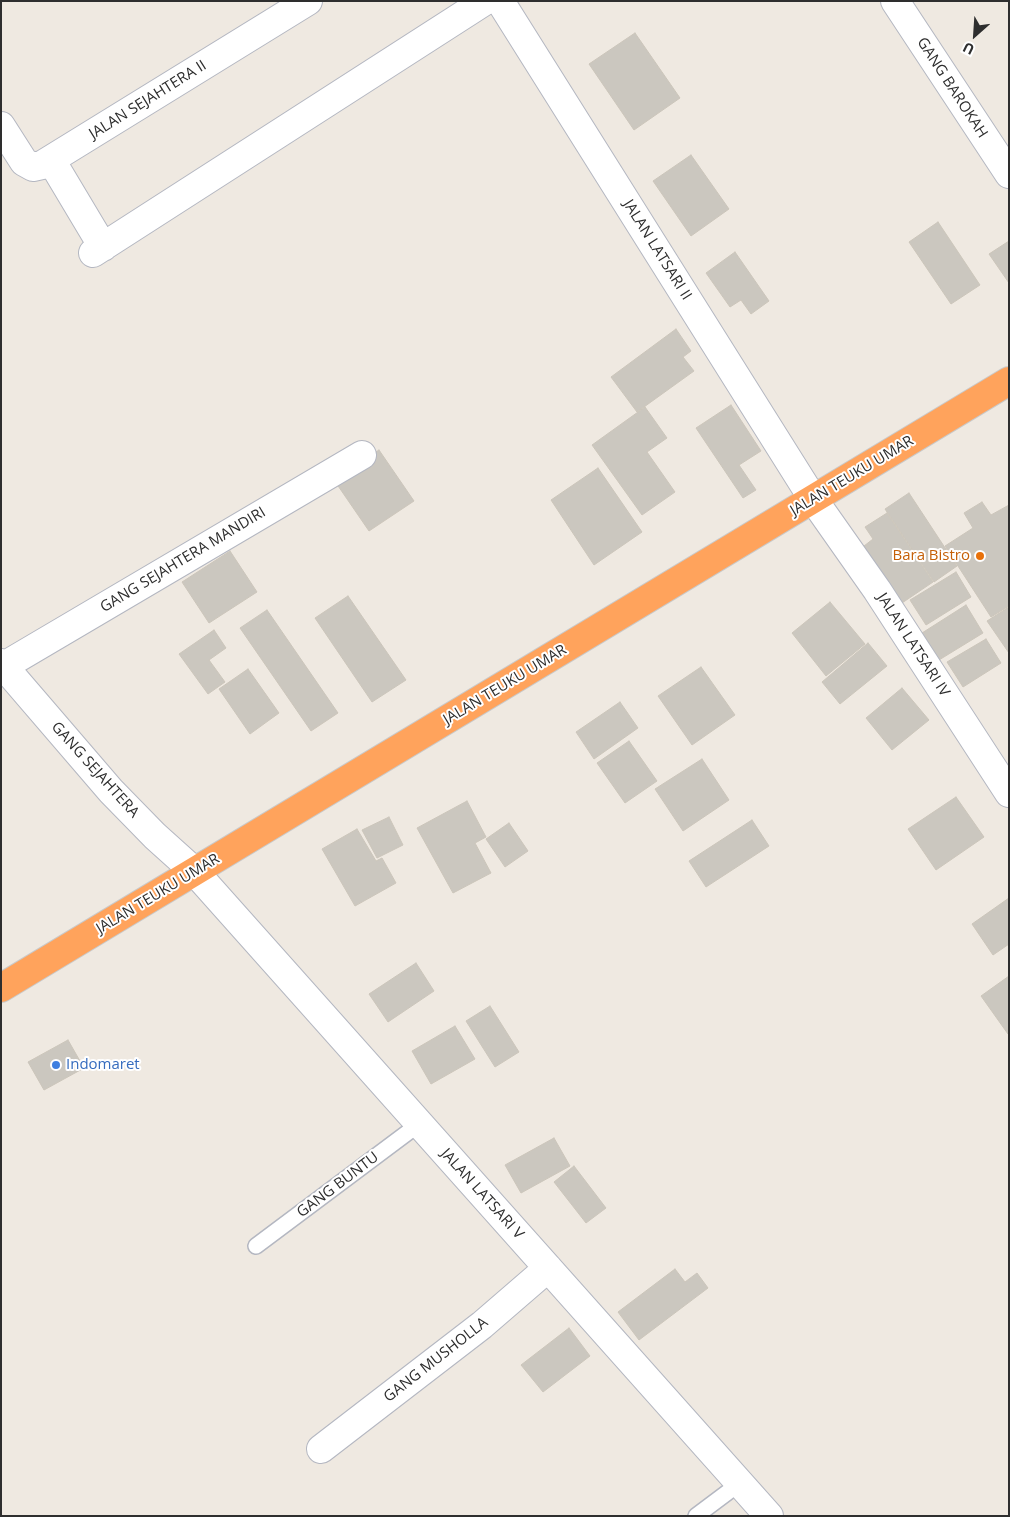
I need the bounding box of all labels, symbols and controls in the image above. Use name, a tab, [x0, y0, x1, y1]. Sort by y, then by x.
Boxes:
north arrow	[950, 10, 1000, 60]
street label: GANG BAROKAH	[913, 34, 991, 142]
text: U	[959, 38, 977, 60]
street label: JALAN SEJAHTERA II	[86, 57, 210, 143]
street label: JALAN LATSARI II	[619, 196, 695, 304]
street label: JALAN TEUKU UMAR	[787, 432, 917, 520]
street label: GANG SEJAHTERA MANDIRI	[97, 503, 269, 617]
place label: Bara Bistro	[892, 547, 970, 565]
marker: Bara Bistro	[974, 550, 986, 562]
street label: JALAN LATSARI IV	[873, 590, 953, 700]
street label: JALAN TEUKU UMAR	[440, 641, 570, 729]
street label: GANG SEJAHTERA	[47, 718, 143, 822]
street label: JALAN TEUKU UMAR	[93, 850, 223, 938]
place label: Indomaret	[66, 1056, 140, 1074]
marker: Indomaret	[50, 1059, 62, 1071]
street label: JALAN LATSARI V	[437, 1145, 527, 1243]
street label: GANG BUNTU	[294, 1148, 382, 1222]
street label: GANG MUSHOLLA	[380, 1314, 492, 1406]

